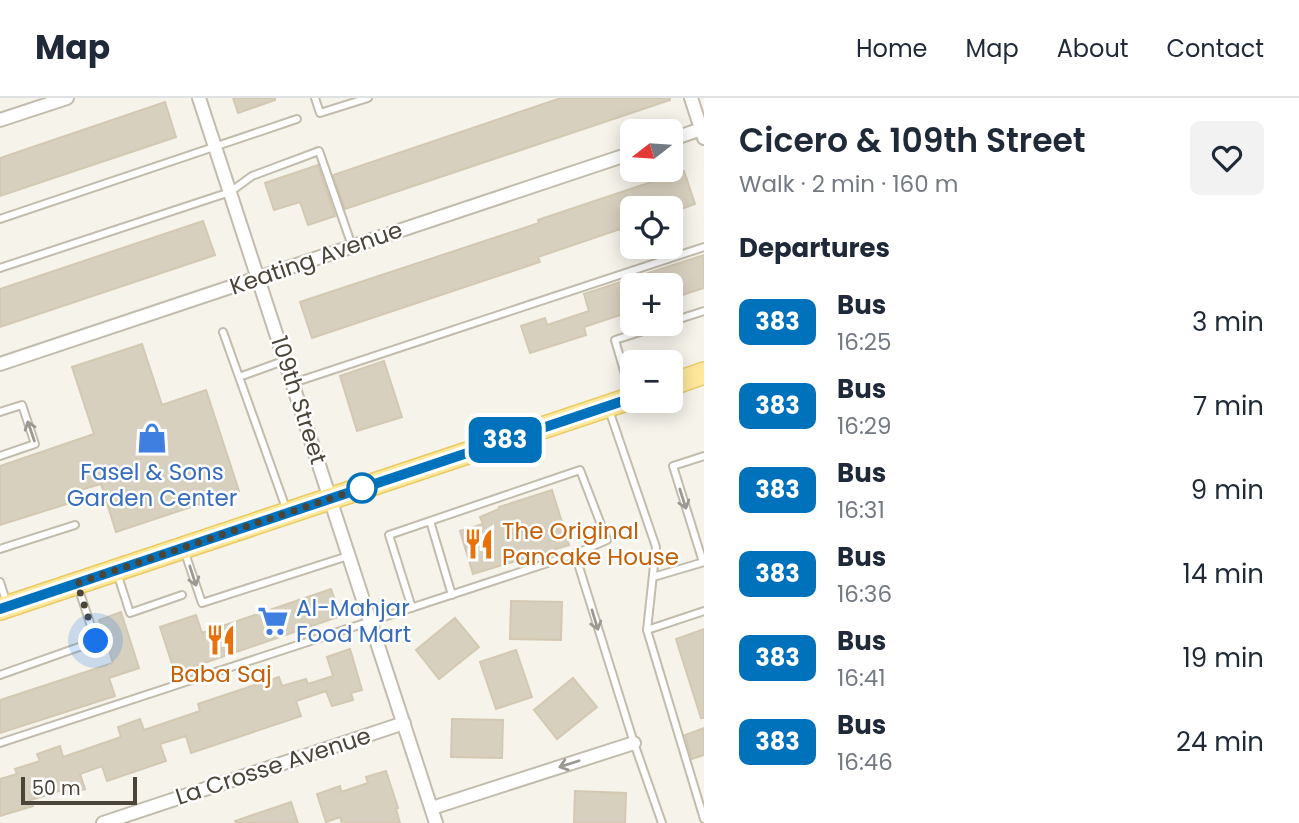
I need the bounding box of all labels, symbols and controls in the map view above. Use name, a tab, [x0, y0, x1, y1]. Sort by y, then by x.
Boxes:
text: Map	[35, 24, 110, 71]
text: Home	[856, 32, 928, 65]
text: Map	[966, 32, 1019, 65]
text: About	[1057, 32, 1128, 65]
text: Contact	[1166, 32, 1264, 65]
text: Cicero & 109th Street	[739, 117, 1086, 164]
north arrow	[620, 119, 682, 182]
map controls	[620, 119, 683, 413]
button: heart	[1190, 121, 1264, 195]
text: Walk · 2 min · 160 m	[739, 168, 959, 200]
button: locate	[620, 196, 683, 259]
street label: Keating Avenue	[226, 214, 406, 302]
text: Departures	[739, 230, 890, 266]
button: +	[620, 273, 683, 336]
text: Bus	[837, 287, 886, 323]
text: 3 min	[1192, 304, 1264, 340]
text: 383	[755, 305, 800, 338]
text: 16:25	[837, 326, 892, 358]
street label: 109th Street	[263, 332, 335, 468]
button: −	[620, 350, 683, 413]
text: Bus	[837, 371, 886, 407]
text: 7 min	[1193, 388, 1264, 424]
text: 383	[755, 389, 800, 422]
text: 16:29	[837, 410, 892, 442]
line badge: 383	[465, 417, 545, 463]
one-way arrow	[24, 421, 36, 443]
shop icon: Fasel & Sons Garden Center	[135, 421, 169, 455]
text: 383	[483, 423, 527, 456]
text: Bus	[837, 455, 886, 491]
place label: Fasel & Sons Garden Center	[67, 456, 237, 514]
text: 9 min	[1191, 472, 1264, 508]
unlabelled marker	[347, 473, 377, 503]
text: 383	[755, 473, 800, 506]
one-way arrow	[678, 487, 691, 509]
text: 16:31	[837, 494, 885, 526]
place label: The Original Pancake House	[502, 515, 679, 573]
restaurant icon: The Original Pancake House	[462, 527, 496, 561]
text: Bus	[837, 539, 886, 575]
text: 14 min	[1183, 556, 1264, 592]
text: 383	[755, 557, 800, 590]
one-way arrow	[188, 564, 200, 586]
text: 16:36	[837, 578, 892, 610]
place label: Al-Mahjar Food Mart	[296, 592, 411, 650]
supermarket icon: Al-Mahjar Food Mart	[256, 604, 290, 638]
one-way arrow	[590, 608, 602, 630]
your location	[78, 623, 113, 658]
restaurant icon: Baba Saj	[204, 623, 238, 657]
text: Bus	[837, 623, 886, 659]
text: 19 min	[1183, 640, 1264, 676]
text: 383	[755, 641, 800, 674]
place label: Baba Saj	[170, 658, 272, 690]
text: 16:41	[837, 662, 886, 694]
text: Bus	[837, 707, 886, 743]
street label: La Crosse Avenue	[171, 719, 375, 813]
text: 24 min	[1176, 724, 1264, 760]
text: 383	[755, 725, 800, 758]
text: 16:46	[837, 746, 893, 778]
one-way arrow	[558, 758, 580, 771]
scale bar	[21, 774, 136, 806]
text: 50 m	[32, 775, 81, 802]

